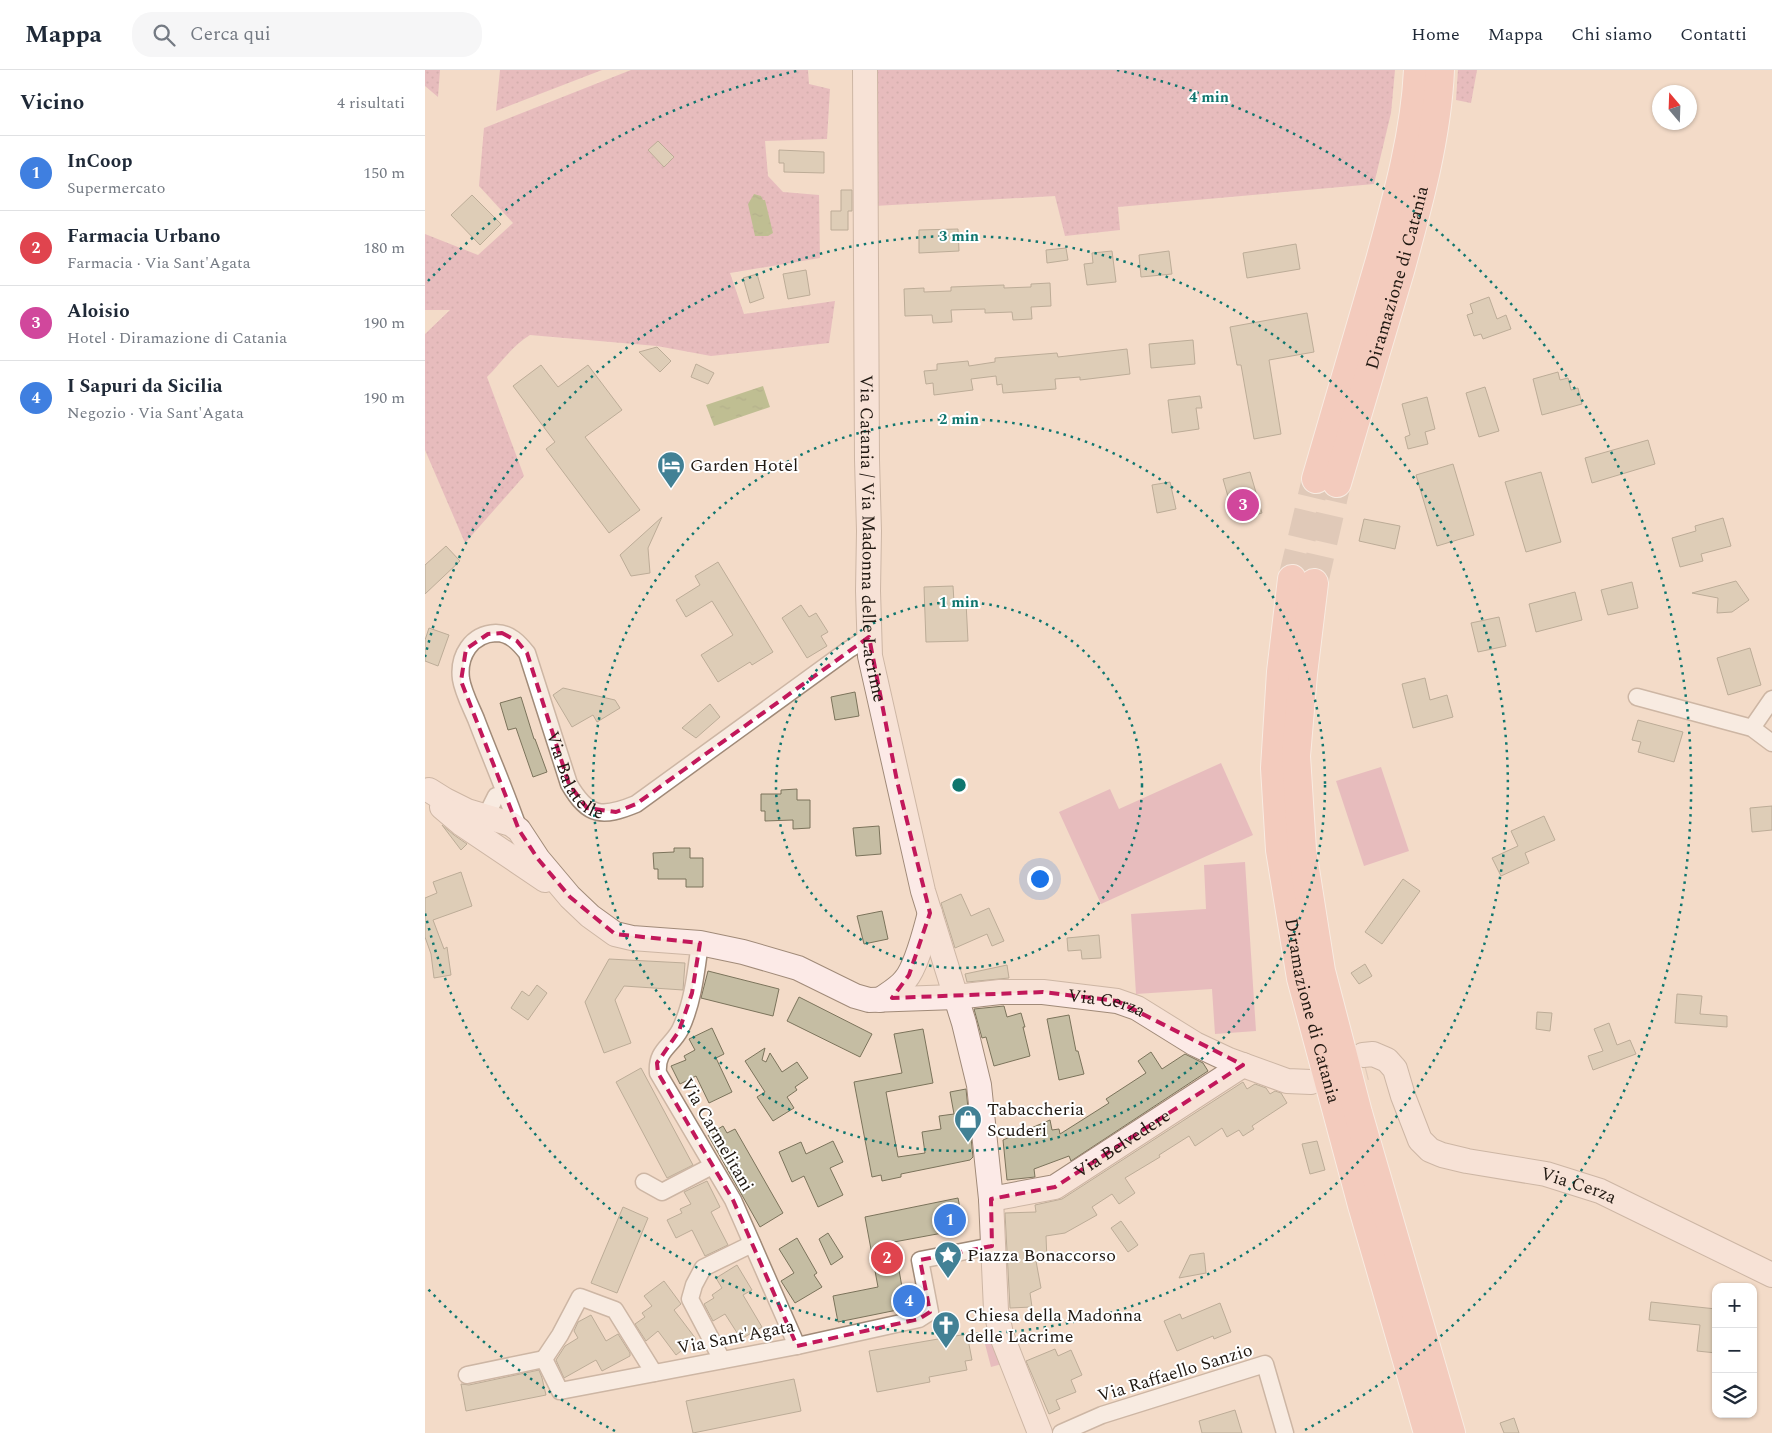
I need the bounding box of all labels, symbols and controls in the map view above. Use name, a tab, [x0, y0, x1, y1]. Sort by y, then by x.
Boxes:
search box	[132, 12, 482, 57]
text: Mappa	[25, 17, 102, 53]
text: Cerca qui	[190, 20, 271, 49]
icon: search	[150, 21, 178, 49]
text: Home	[1411, 21, 1460, 48]
text: Mappa	[1488, 21, 1543, 48]
text: Chi siamo	[1571, 21, 1652, 48]
text: Contatti	[1680, 21, 1747, 48]
north arrow	[1652, 85, 1697, 130]
text: 4 min	[1189, 86, 1229, 109]
text: Vicino	[20, 87, 84, 119]
text: 4 risultati	[337, 91, 405, 115]
text: InCoop	[67, 147, 132, 176]
text: 1	[32, 161, 40, 185]
text: 150 m	[363, 161, 405, 185]
text: Supermercato	[67, 176, 165, 200]
street label: Diramazione di Catania	[1358, 183, 1435, 373]
text: Farmacia Urbano	[67, 222, 220, 251]
text: 3 min	[939, 225, 979, 248]
text: 2	[32, 236, 40, 260]
text: 180 m	[363, 236, 405, 260]
text: Farmacia · Via Sant'Agata	[67, 251, 251, 275]
text: Aloisio	[67, 297, 130, 326]
text: 3	[32, 311, 40, 335]
text: 190 m	[363, 311, 405, 335]
text: Hotel · Diramazione di Catania	[67, 326, 287, 350]
text: I Sapuri da Sicilia	[67, 372, 223, 401]
street label: Via Catania / Via Madonna delle Lacrime	[853, 375, 894, 705]
text: 4	[32, 386, 40, 410]
text: 190 m	[363, 386, 405, 410]
text: Negozio · Via Sant'Agata	[67, 401, 244, 425]
text: 2 min	[939, 408, 979, 431]
hotel icon: Garden Hotel	[656, 450, 686, 489]
place label: Garden Hotel	[690, 452, 798, 479]
pin: 3	[1227, 486, 1259, 524]
text: 1 min	[939, 591, 979, 614]
street label: Via Balatelle	[539, 728, 605, 826]
centre of rings	[950, 776, 968, 794]
your location	[1027, 866, 1053, 892]
street label: Diramazione di Catania	[1278, 916, 1348, 1106]
street label: Via Cerza	[1066, 982, 1151, 1024]
street label: Via Carmelitani	[673, 1073, 761, 1197]
place label: Tabaccheria Scuderi	[987, 1096, 1084, 1144]
street label: Via Belvedere	[1068, 1102, 1176, 1185]
shop icon: Tabaccheria Scuderi	[953, 1104, 983, 1143]
street label: Via Cerza	[1537, 1160, 1622, 1211]
pin: 1	[934, 1201, 966, 1239]
pin: 2	[871, 1239, 903, 1277]
place icon: Piazza Bonaccorso	[933, 1240, 963, 1279]
place label: Piazza Bonaccorso	[967, 1242, 1116, 1269]
pin: 4	[893, 1282, 925, 1320]
map controls	[1712, 1283, 1757, 1418]
button: +	[1712, 1283, 1757, 1328]
place label: Chiesa della Madonna delle Lacrime	[965, 1302, 1142, 1350]
church icon: Chiesa della Madonna delle Lacrime	[931, 1310, 961, 1349]
street label: Via Sant'Agata	[675, 1312, 797, 1362]
button: −	[1712, 1328, 1757, 1373]
street label: Via Raffaello Sanzio	[1094, 1337, 1256, 1409]
button: layers	[1712, 1373, 1757, 1418]

